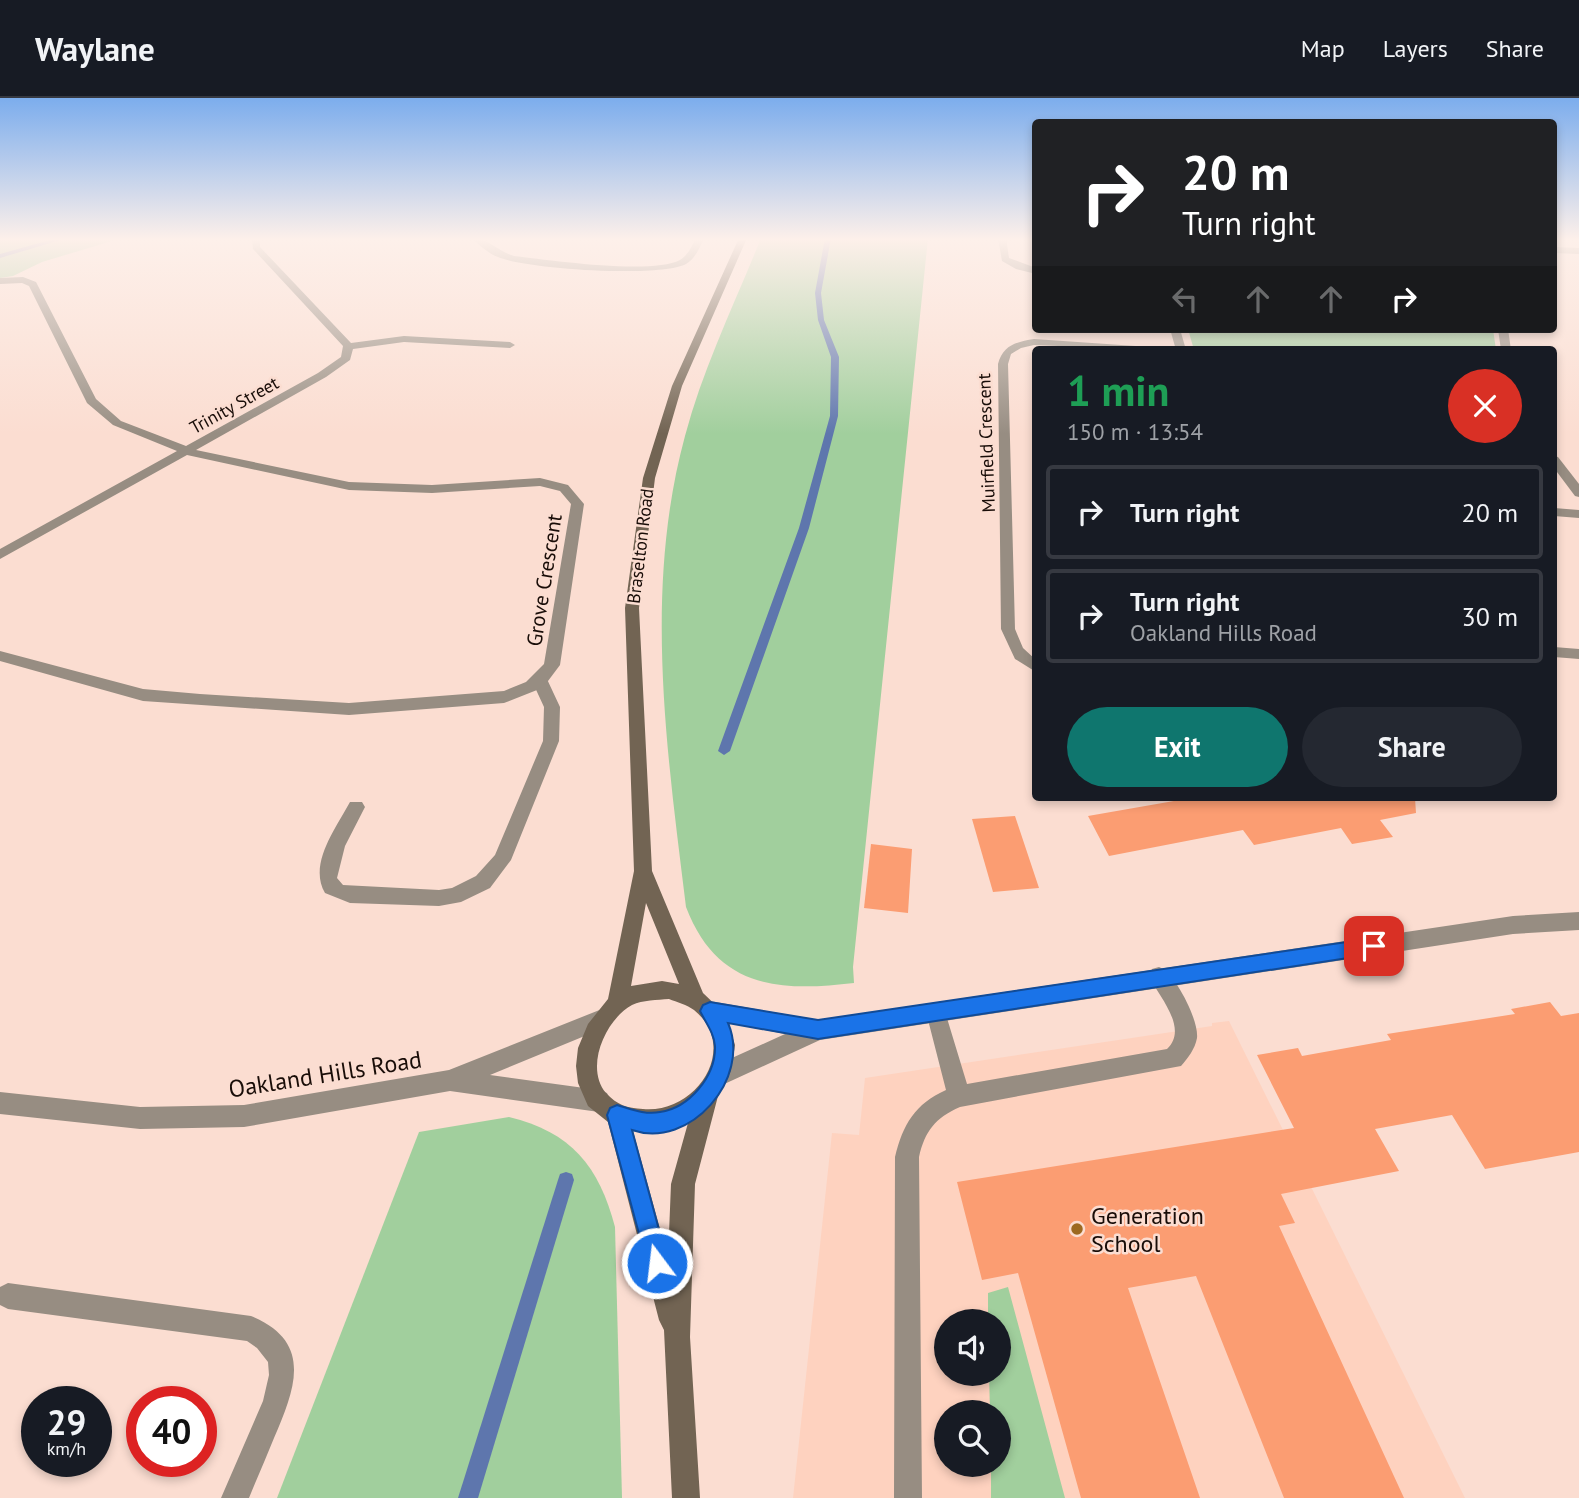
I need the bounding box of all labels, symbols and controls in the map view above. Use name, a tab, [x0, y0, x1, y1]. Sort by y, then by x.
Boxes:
text: Waylane	[35, 27, 155, 70]
text: Map	[1301, 33, 1345, 64]
text: Layers	[1383, 33, 1448, 64]
text: Share	[1486, 33, 1544, 64]
text: 20 m	[1182, 140, 1289, 204]
icon: right	[1067, 147, 1158, 238]
text: Turn right	[1182, 202, 1316, 244]
icon: left	[1166, 280, 1204, 318]
icon: ahead	[1239, 280, 1277, 318]
icon: ahead	[1312, 280, 1350, 318]
icon: right	[1385, 280, 1423, 318]
text: 1 min	[1067, 363, 1169, 418]
button: close	[1448, 369, 1522, 443]
street label: Trinity Street	[185, 371, 283, 439]
street label: Muirfield Crescent	[972, 373, 1000, 513]
text: 150 m · 13:54	[1067, 417, 1203, 446]
street label: Braselton Road	[622, 487, 658, 605]
icon: right	[1071, 493, 1109, 531]
text: Turn right	[1130, 496, 1239, 529]
text: 20 m	[1462, 496, 1518, 529]
street label: Grove Crescent	[520, 512, 568, 648]
text: Turn right	[1130, 585, 1239, 618]
icon: right	[1071, 597, 1109, 635]
text: 30 m	[1462, 600, 1518, 633]
text: Oakland Hills Road	[1130, 618, 1317, 647]
button: Exit	[1067, 707, 1288, 787]
button: Share	[1302, 707, 1522, 787]
pin	[1344, 916, 1404, 976]
icon: arrive	[1355, 927, 1393, 965]
street label: Oakland Hills Road	[226, 1043, 424, 1105]
place label: Generation School	[1091, 1200, 1204, 1259]
marker: Generation School	[1069, 1221, 1085, 1237]
position arrow	[620, 1226, 694, 1300]
map controls	[934, 1309, 1011, 1477]
button: sound	[934, 1309, 1011, 1386]
speed limit sign: 40	[126, 1386, 217, 1477]
text: 29	[47, 1399, 86, 1445]
button: search	[934, 1400, 1011, 1477]
text: km/h	[47, 1437, 86, 1460]

